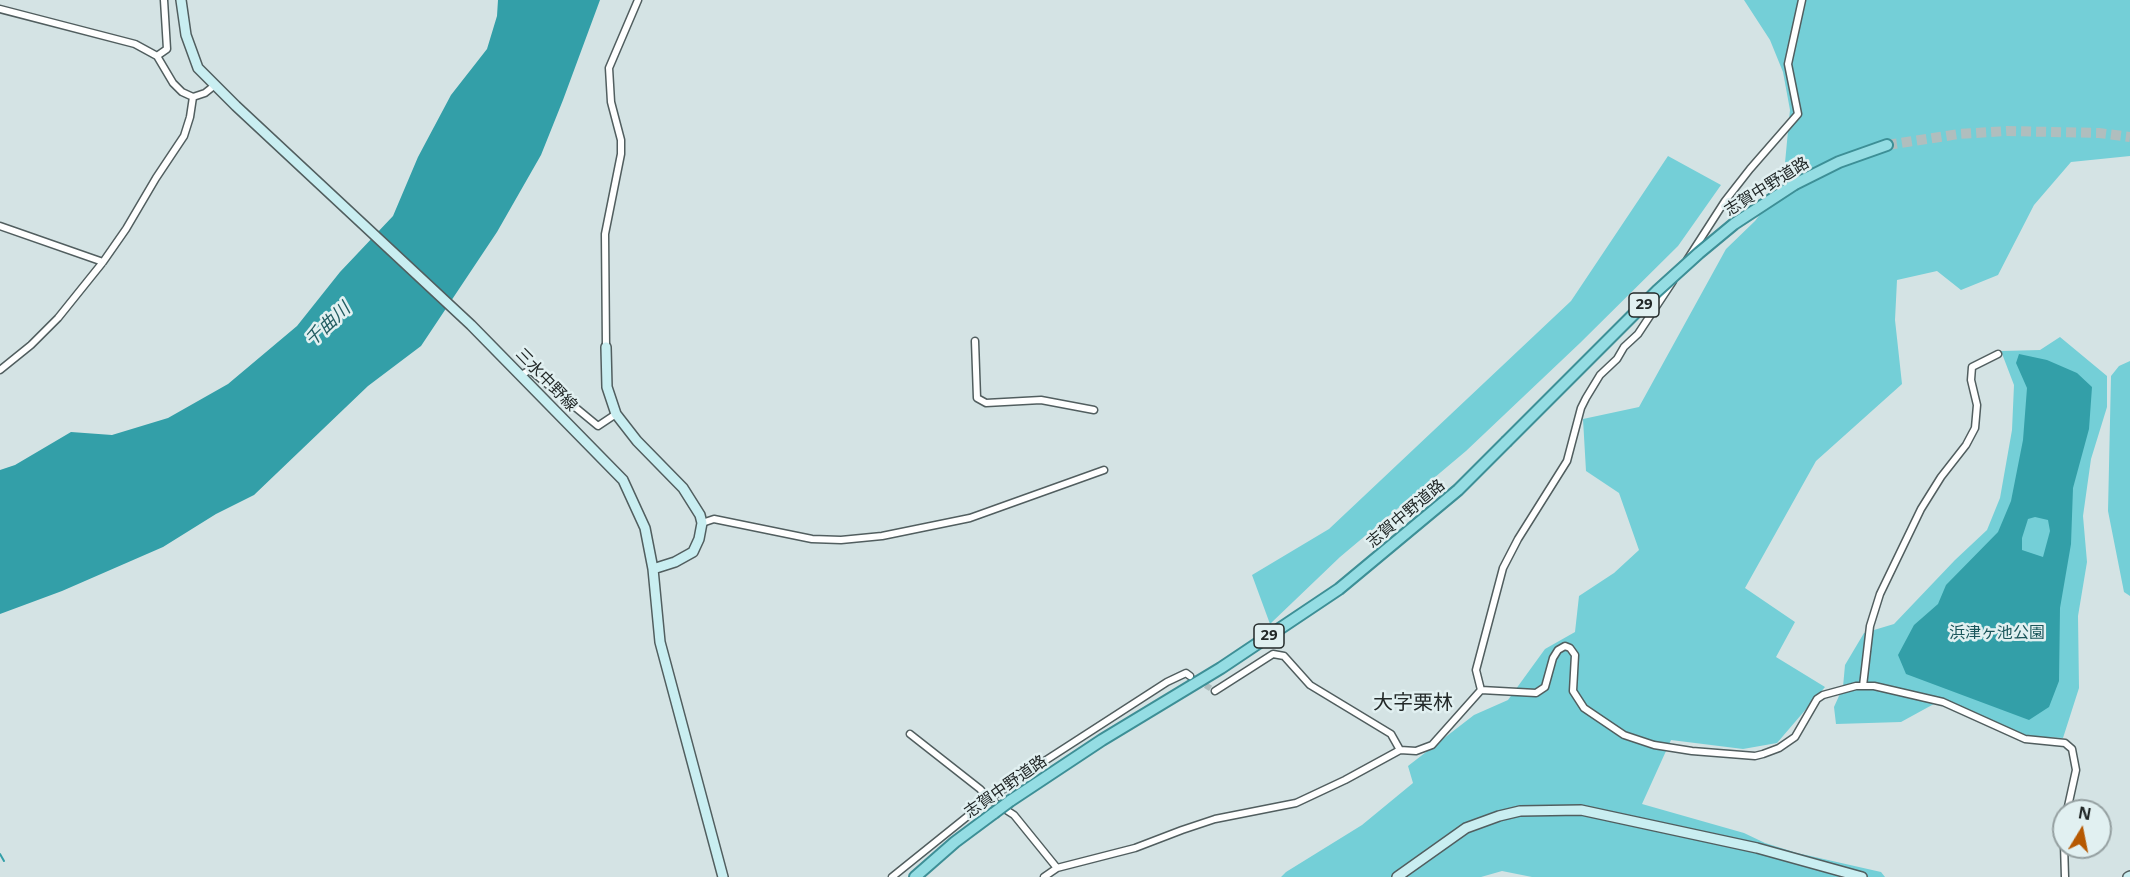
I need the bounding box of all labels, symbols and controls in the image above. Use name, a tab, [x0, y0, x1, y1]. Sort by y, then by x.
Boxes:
street label: 志賀中野道路	[1721, 153, 1813, 221]
road number: 29	[1629, 293, 1659, 317]
water label: 千曲川	[301, 299, 355, 351]
street label: 三水中野線	[511, 345, 581, 415]
street label: 志賀中野道路	[1363, 476, 1449, 552]
park label: 浜津ヶ池公園	[1949, 623, 2045, 643]
road number: 29	[1254, 624, 1284, 648]
district label: 大字栗林	[1373, 691, 1453, 715]
street label: 志賀中野道路	[961, 752, 1051, 822]
north arrow	[2052, 799, 2112, 859]
text: N	[2076, 801, 2093, 825]

